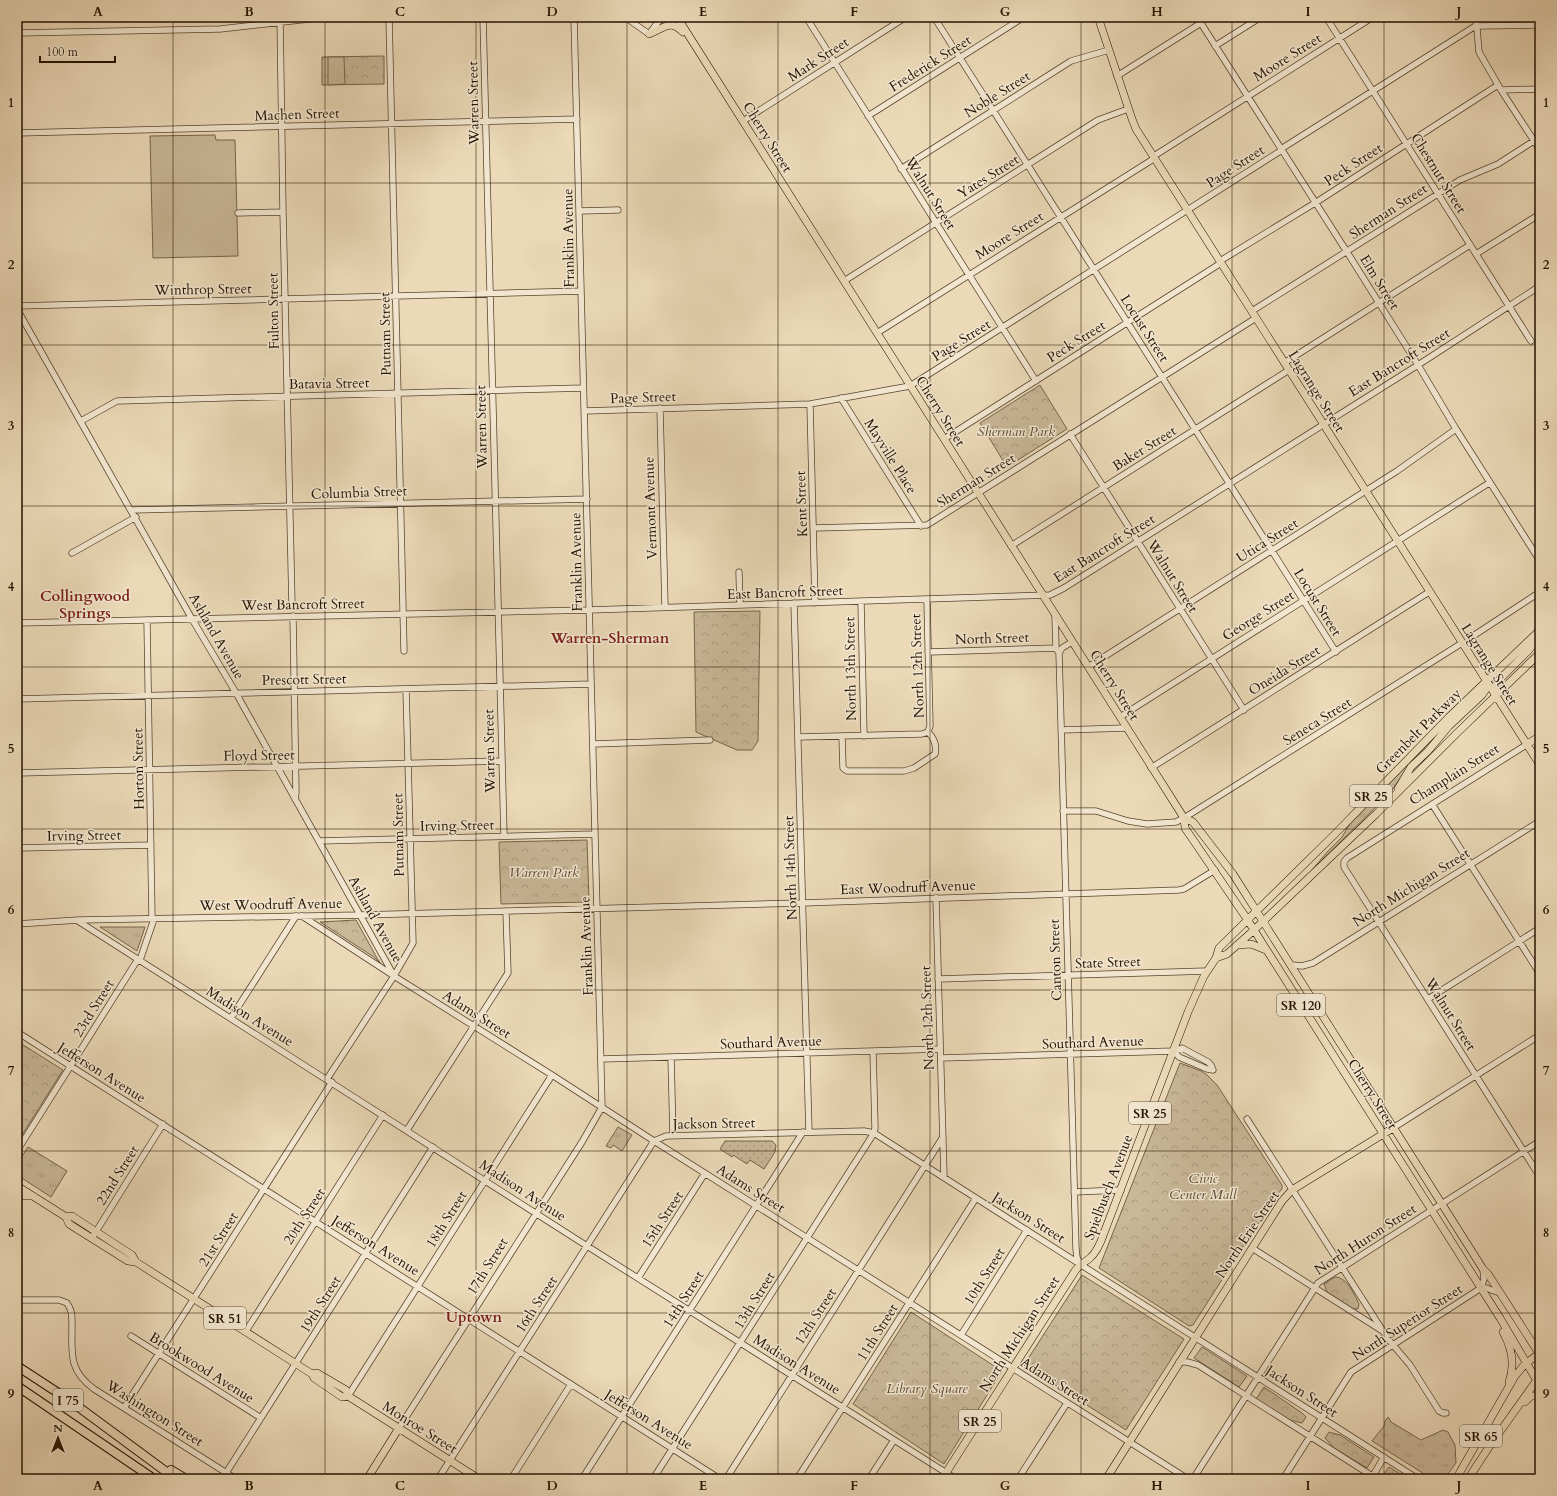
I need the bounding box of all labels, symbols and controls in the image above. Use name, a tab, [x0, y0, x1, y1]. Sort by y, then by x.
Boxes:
text: A	[93, 3, 103, 21]
text: B	[244, 3, 254, 21]
text: C	[395, 3, 405, 21]
text: D	[546, 3, 558, 21]
text: E	[699, 3, 707, 21]
text: F	[850, 3, 858, 21]
text: G	[1000, 3, 1011, 21]
text: H	[1151, 3, 1163, 21]
text: I	[1305, 3, 1311, 21]
text: J	[1455, 3, 1462, 21]
street label: Moore Street	[1249, 29, 1326, 86]
street label: Frederick Street	[886, 30, 975, 96]
street label: Mark Street	[784, 32, 853, 86]
scale bar	[40, 38, 115, 64]
text: 100 m	[46, 44, 79, 60]
street label: Warren Street	[463, 61, 484, 146]
street label: Noble Street	[961, 66, 1034, 122]
text: 1	[8, 94, 14, 112]
text: 1	[1543, 94, 1549, 112]
street label: Cherry Street	[738, 98, 797, 177]
street label: Machen Street	[254, 104, 340, 125]
street label: Chestnut Street	[1406, 129, 1471, 218]
street label: Peck Street	[1320, 138, 1387, 190]
street label: Page Street	[1202, 140, 1269, 192]
street label: Yates Street	[954, 150, 1023, 203]
street label: Walnut Street	[900, 152, 961, 234]
street label: Sherman Street	[1346, 179, 1431, 244]
street label: Franklin Avenue	[558, 188, 579, 288]
street label: Moore Street	[971, 207, 1048, 264]
street label: Elm Street	[1355, 251, 1404, 314]
text: 2	[8, 256, 15, 274]
text: 2	[1543, 256, 1550, 274]
street label: Fulton Street	[263, 272, 284, 349]
street label: Winthrop Street	[153, 279, 252, 300]
street label: Putnam Street	[375, 291, 396, 376]
street label: Locust Street	[1116, 291, 1174, 366]
street label: Page Street	[928, 315, 995, 366]
street label: Peck Street	[1043, 316, 1110, 367]
street label: East Bancroft Street	[1345, 323, 1454, 401]
street label: Lagrange Street	[1284, 347, 1350, 436]
street label: Cherry Street	[911, 372, 970, 451]
street label: Batavia Street	[289, 373, 370, 394]
street label: Warren Street	[471, 385, 492, 470]
street label: Page Street	[610, 387, 677, 408]
street label: Mayville Place	[860, 415, 921, 498]
text: 3	[8, 417, 15, 435]
text: 3	[1543, 417, 1550, 435]
street label: Baker Street	[1109, 421, 1180, 476]
park label: Sherman Park	[977, 422, 1055, 441]
street label: Sherman Street	[933, 448, 1020, 512]
street label: Vermont Avenue	[639, 456, 662, 560]
street label: Kent Street	[791, 470, 812, 538]
street label: Columbia Street	[311, 481, 408, 504]
street label: East Bancroft Street	[1050, 509, 1159, 587]
street label: Franklin Avenue	[566, 512, 587, 612]
street label: Utica Street	[1233, 514, 1302, 567]
street label: Walnut Street	[1142, 535, 1203, 617]
street label: Locust Street	[1289, 565, 1346, 640]
text: 4	[8, 578, 15, 596]
text: 4	[1543, 578, 1550, 596]
street label: East Bancroft Street	[727, 581, 844, 604]
street label: George Street	[1219, 585, 1298, 645]
district label: Collingwood Springs	[40, 586, 131, 623]
street label: Ashland Avenue	[184, 590, 249, 683]
street label: West Bancroft Street	[240, 594, 365, 615]
street label: North 12th Street	[906, 613, 929, 718]
street label: North 13th Street	[840, 616, 861, 721]
street label: Lagrange Street	[1457, 620, 1523, 709]
district label: Warren-Sherman	[550, 628, 670, 648]
street label: North Street	[955, 628, 1030, 649]
street label: Oneida Street	[1245, 641, 1324, 700]
street label: Cherry Street	[1085, 646, 1144, 725]
street label: Prescott Street	[262, 669, 347, 690]
street label: Greenbelt Parkway	[1371, 684, 1466, 778]
street label: Seneca Street	[1279, 693, 1356, 750]
street label: Warren Street	[479, 709, 500, 794]
street label: Horton Street	[128, 727, 149, 810]
street label: Champlain Street	[1406, 739, 1503, 810]
text: 5	[8, 740, 14, 758]
text: 5	[1543, 740, 1549, 758]
street label: Floyd Street	[223, 745, 295, 766]
road number: SR 25	[1350, 785, 1392, 807]
street label: Putnam Street	[388, 792, 409, 877]
street label: Irving Street	[420, 815, 495, 836]
street label: North 14th Street	[779, 815, 802, 920]
street label: Irving Street	[47, 825, 122, 846]
street label: North Michigan Street	[1349, 843, 1474, 931]
park label: Warren Park	[509, 863, 579, 882]
street label: Ashland Avenue	[344, 872, 407, 966]
street label: East Woodruff Avenue	[840, 876, 976, 899]
street label: West Woodruff Avenue	[198, 894, 343, 915]
street label: Franklin Avenue	[575, 896, 598, 996]
text: 6	[8, 901, 15, 919]
text: 6	[1543, 901, 1550, 919]
street label: Canton Street	[1045, 918, 1066, 1001]
street label: State Street	[1075, 952, 1142, 973]
street label: North 12th Street	[916, 965, 939, 1070]
street label: Walnut Street	[1420, 973, 1481, 1055]
street label: 23rd Street	[68, 975, 119, 1041]
street label: Madison Avenue	[202, 982, 297, 1051]
street label: Adams Street	[439, 986, 515, 1043]
road number: SR 120	[1277, 994, 1325, 1016]
street label: Southard Avenue	[720, 1031, 822, 1054]
street label: Southard Avenue	[1042, 1031, 1144, 1054]
street label: Jefferson Avenue	[52, 1037, 149, 1107]
street label: Cherry Street	[1343, 1055, 1402, 1134]
text: 7	[8, 1062, 15, 1080]
text: 7	[1543, 1062, 1550, 1080]
road number: SR 25	[1129, 1102, 1171, 1124]
street label: Jackson Street	[671, 1113, 756, 1134]
street label: Spielbusch Avenue	[1080, 1132, 1137, 1243]
street label: 22nd Street	[92, 1141, 144, 1209]
street label: Madison Avenue	[476, 1155, 570, 1226]
street label: Adams Street	[713, 1160, 789, 1217]
park label: Civic Center Mall	[1169, 1169, 1238, 1204]
street label: 20th Street	[279, 1184, 330, 1248]
street label: Jackson Street	[987, 1186, 1069, 1248]
street label: North Erie Street	[1211, 1186, 1284, 1282]
street label: 18th Street	[421, 1187, 472, 1251]
street label: 15th Street	[637, 1187, 688, 1251]
street label: North Huron Street	[1311, 1199, 1420, 1280]
street label: 21st Street	[194, 1208, 243, 1270]
street label: Jefferson Avenue	[326, 1210, 423, 1280]
text: 8	[8, 1224, 14, 1242]
text: 8	[1543, 1224, 1549, 1242]
street label: 17th Street	[462, 1234, 513, 1298]
street label: 10th Street	[959, 1244, 1010, 1308]
street label: 14th Street	[658, 1267, 709, 1331]
street label: 13th Street	[729, 1268, 780, 1332]
street label: 19th Street	[295, 1272, 346, 1336]
street label: 16th Street	[511, 1272, 562, 1336]
street label: North Michigan Street	[975, 1272, 1064, 1396]
street label: North Superior Street	[1348, 1279, 1467, 1365]
street label: 12th Street	[790, 1284, 841, 1348]
street label: 11th Street	[852, 1300, 903, 1364]
road number: SR 51	[204, 1307, 246, 1329]
district label: Uptown	[446, 1307, 503, 1327]
street label: Brookwood Avenue	[146, 1328, 258, 1407]
street label: Madison Avenue	[749, 1330, 844, 1399]
street label: Adams Street	[1017, 1353, 1093, 1410]
street label: Jackson Street	[1260, 1360, 1342, 1422]
street label: Washington Street	[102, 1375, 207, 1451]
park label: Library Square	[886, 1379, 968, 1398]
street label: Jefferson Avenue	[599, 1384, 696, 1454]
text: 9	[8, 1385, 15, 1403]
text: 9	[1543, 1385, 1550, 1403]
road number: I 75	[53, 1389, 83, 1411]
street label: Monroe Street	[379, 1397, 461, 1458]
road number: SR 25	[959, 1410, 1001, 1432]
north arrow	[38, 1418, 78, 1458]
text: N	[53, 1421, 63, 1436]
road number: SR 65	[1460, 1425, 1502, 1447]
text: A	[93, 1477, 103, 1495]
text: B	[244, 1477, 254, 1495]
text: C	[395, 1477, 405, 1495]
text: D	[546, 1477, 558, 1495]
text: E	[699, 1477, 707, 1495]
text: F	[850, 1477, 858, 1495]
text: G	[1000, 1477, 1011, 1495]
text: H	[1151, 1477, 1163, 1495]
text: I	[1305, 1477, 1311, 1495]
text: J	[1455, 1477, 1462, 1495]

